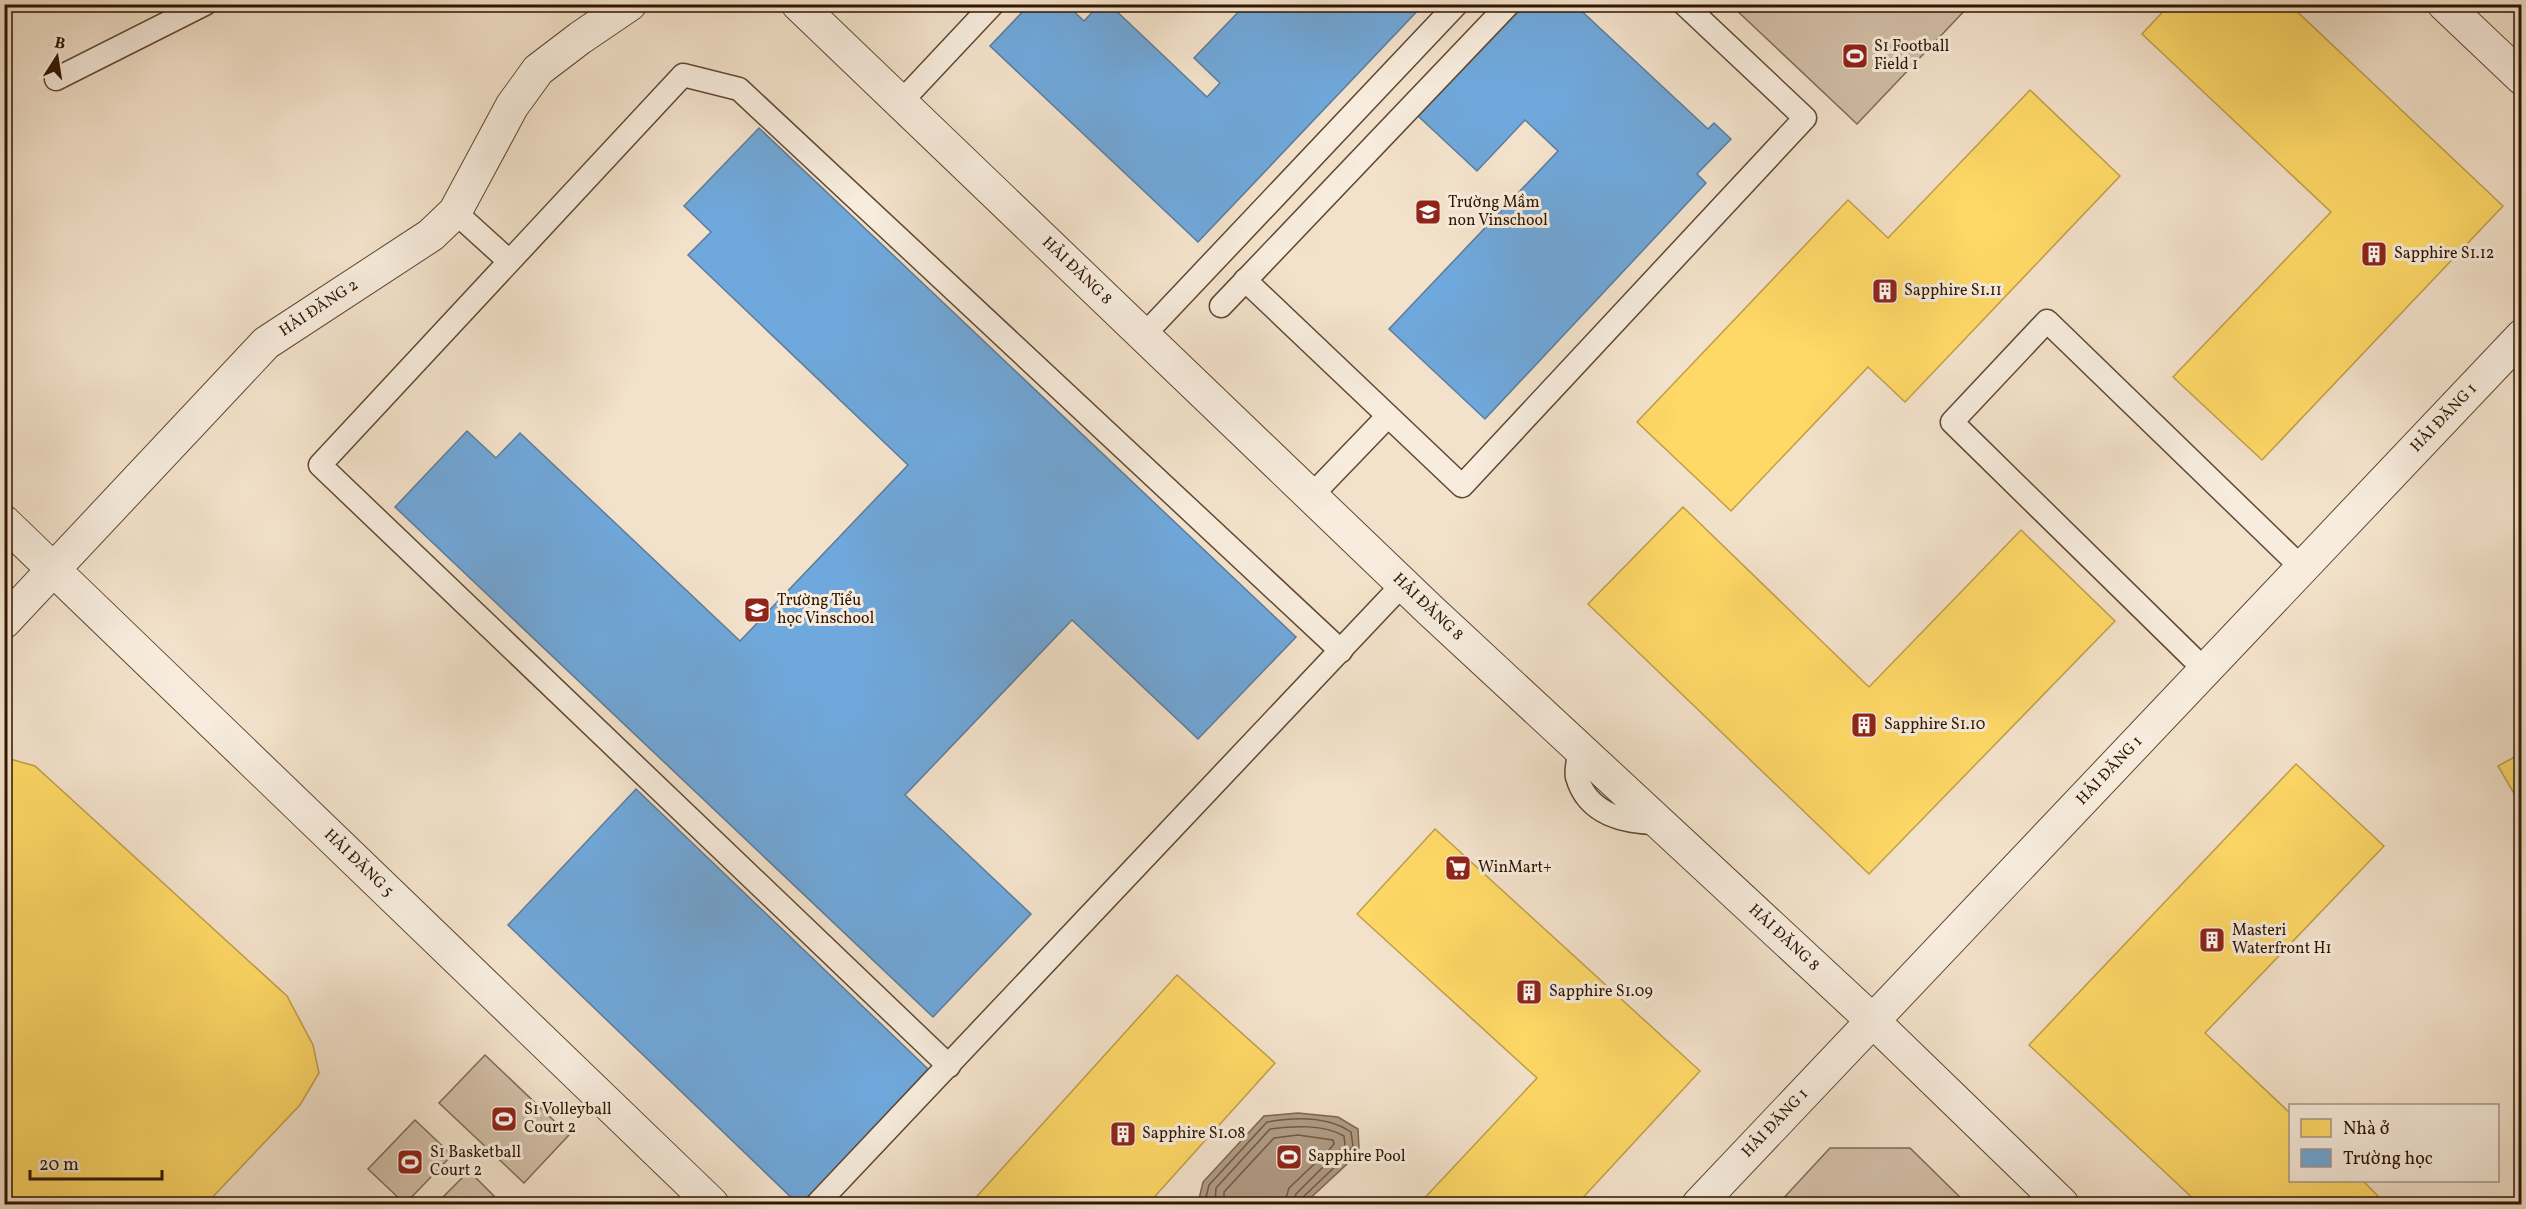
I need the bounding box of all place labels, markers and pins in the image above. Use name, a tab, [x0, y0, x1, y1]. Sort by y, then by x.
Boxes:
place label: S1 Football Field 1	[1874, 36, 1950, 76]
sports icon: S1 Football Field 1	[1840, 41, 1870, 71]
place label: Trường Mầm non Vinschool	[1448, 192, 1548, 232]
school or university icon: Trường Mầm non Vinschool	[1413, 197, 1443, 227]
building icon: Sapphire S1.12	[2359, 239, 2389, 269]
place label: Sapphire S1.12	[2394, 243, 2494, 265]
building icon: Sapphire S1.11	[1870, 276, 1900, 306]
place label: Sapphire S1.11	[1904, 280, 2002, 302]
place label: Trường Tiểu học Vinschool	[777, 590, 874, 630]
school or university icon: Trường Tiểu học Vinschool	[742, 595, 772, 625]
building icon: Sapphire S1.10	[1849, 710, 1879, 740]
place label: Sapphire S1.10	[1884, 714, 1985, 736]
supermarket icon: WinMart+	[1443, 853, 1473, 883]
place label: WinMart+	[1478, 857, 1552, 879]
place label: Masteri Waterfront H1	[2232, 920, 2332, 960]
building icon: Masteri Waterfront H1	[2197, 925, 2227, 955]
building icon: Sapphire S1.09	[1514, 977, 1544, 1007]
place label: Sapphire S1.09	[1549, 981, 1653, 1003]
place label: S1 Volleyball Court 2	[524, 1099, 612, 1139]
sports icon: S1 Volleyball Court 2	[489, 1104, 519, 1134]
building icon: Sapphire S1.08	[1108, 1119, 1138, 1149]
place label: Sapphire S1.08	[1142, 1123, 1245, 1145]
place label: S1 Basketball Court 2	[430, 1142, 521, 1182]
sports icon: Sapphire Pool	[1274, 1142, 1304, 1172]
place label: Sapphire Pool	[1308, 1146, 1406, 1168]
sports icon: S1 Basketball Court 2	[395, 1147, 425, 1177]

